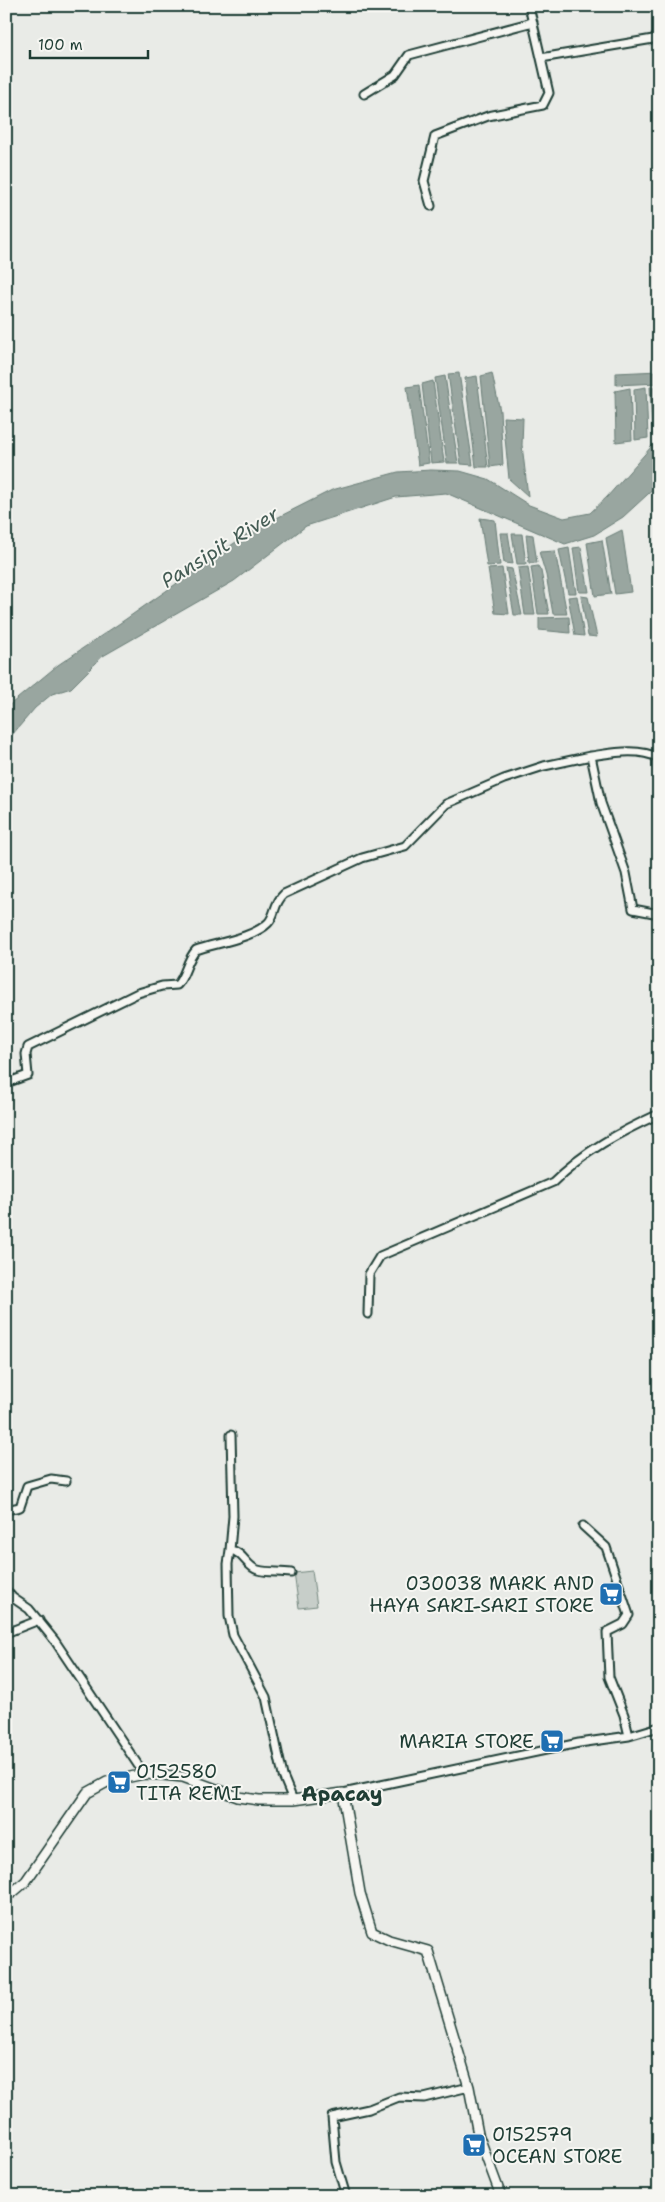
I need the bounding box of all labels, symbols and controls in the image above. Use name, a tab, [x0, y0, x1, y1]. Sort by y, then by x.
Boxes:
scale bar	[30, 28, 148, 60]
text: 100 m	[38, 35, 83, 55]
water label: Pansipit River	[156, 500, 284, 594]
place label: 030038 MARK AND HAYA SARI-SARI STORE	[369, 1571, 594, 1618]
supermarket icon: 030038 MARK AND HAYA SARI-SARI STORE	[598, 1581, 624, 1607]
supermarket icon: MARIA STORE	[539, 1728, 565, 1754]
place label: MARIA STORE	[399, 1729, 534, 1754]
place label: 0152580 TITA REMI	[136, 1759, 242, 1806]
supermarket icon: 0152580 TITA REMI	[106, 1769, 132, 1795]
district label: Apacay	[301, 1780, 383, 1808]
place label: 0152579 OCEAN STORE	[492, 2122, 623, 2169]
supermarket icon: 0152579 OCEAN STORE	[461, 2132, 487, 2158]

